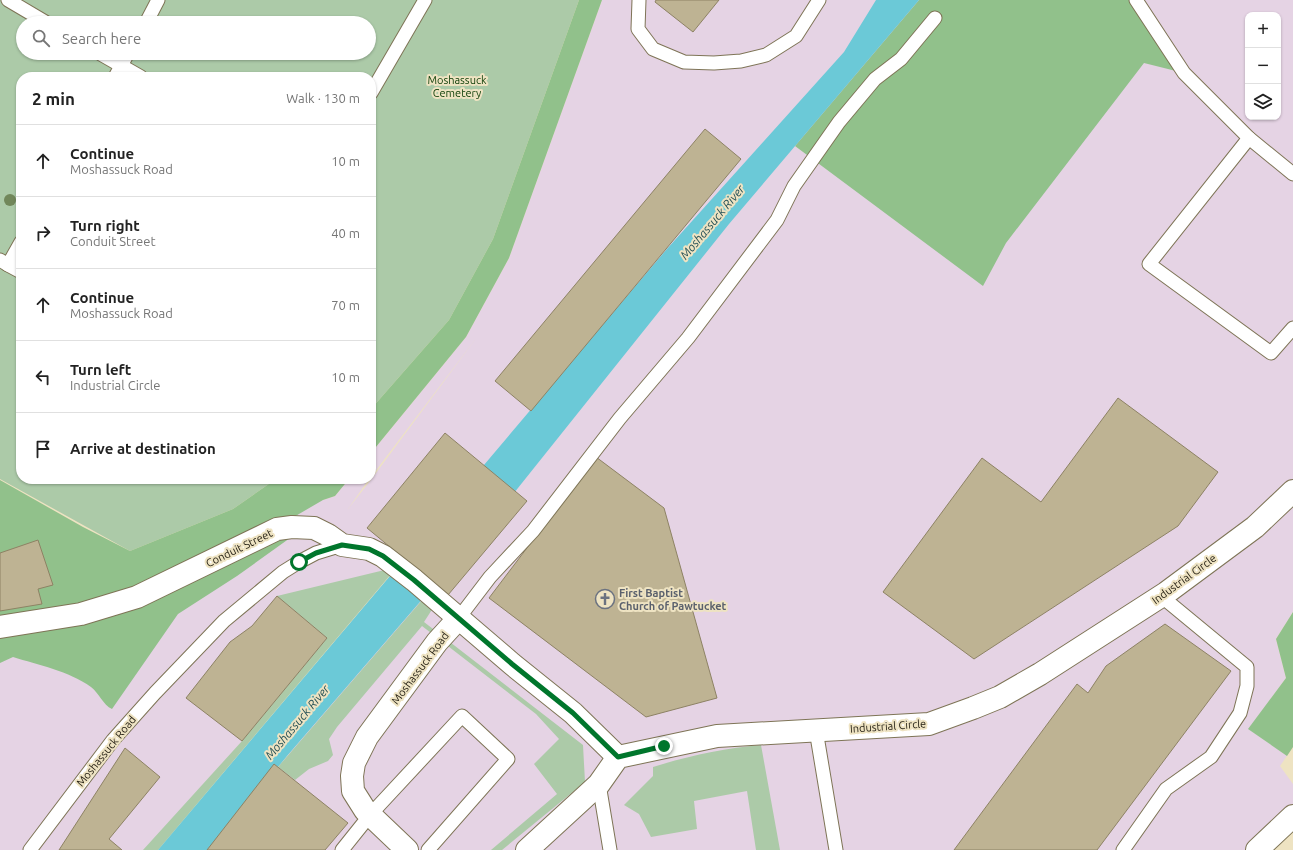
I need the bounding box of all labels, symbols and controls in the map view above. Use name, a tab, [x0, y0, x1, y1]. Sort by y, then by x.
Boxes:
map controls	[1245, 12, 1281, 120]
button: +	[1245, 12, 1281, 48]
search box	[16, 16, 376, 60]
icon: search	[30, 27, 52, 49]
text: Search here	[62, 30, 141, 47]
button: −	[1245, 48, 1281, 84]
park label: Moshassuck Cemetery	[427, 74, 487, 99]
button: layers	[1245, 84, 1281, 120]
text: 2 min	[32, 89, 75, 108]
text: Walk · 130 m	[286, 91, 360, 105]
text: Continue	[70, 145, 134, 162]
icon: ahead	[32, 150, 54, 172]
text: 10 m	[331, 154, 360, 168]
text: Moshassuck Road	[70, 162, 173, 176]
water label: Moshassuck River	[677, 182, 747, 262]
text: Turn right	[70, 217, 140, 234]
icon: right	[32, 222, 54, 244]
text: 40 m	[331, 226, 360, 240]
text: Conduit Street	[70, 234, 156, 248]
text: Continue	[70, 289, 134, 306]
icon: ahead	[32, 294, 54, 316]
text: 70 m	[331, 298, 360, 312]
text: Moshassuck Road	[70, 306, 173, 320]
text: Turn left	[70, 361, 131, 378]
icon: left	[32, 366, 54, 388]
text: 10 m	[331, 370, 360, 384]
text: Industrial Circle	[70, 378, 160, 392]
icon: arrive	[32, 438, 54, 460]
text: Arrive at destination	[70, 440, 216, 457]
street label: Conduit Street	[204, 526, 275, 569]
street label: Industrial Circle	[1150, 552, 1218, 606]
route start	[290, 553, 308, 571]
place label: First Baptist Church of Pawtucket	[619, 587, 727, 612]
church icon: First Baptist Church of Pawtucket	[594, 588, 616, 610]
street label: Moshassuck Road	[389, 630, 451, 706]
water label: Moshassuck River	[262, 682, 332, 762]
street label: Moshassuck Road	[74, 713, 138, 789]
street label: Industrial Circle	[849, 717, 927, 735]
route end	[655, 737, 673, 755]

